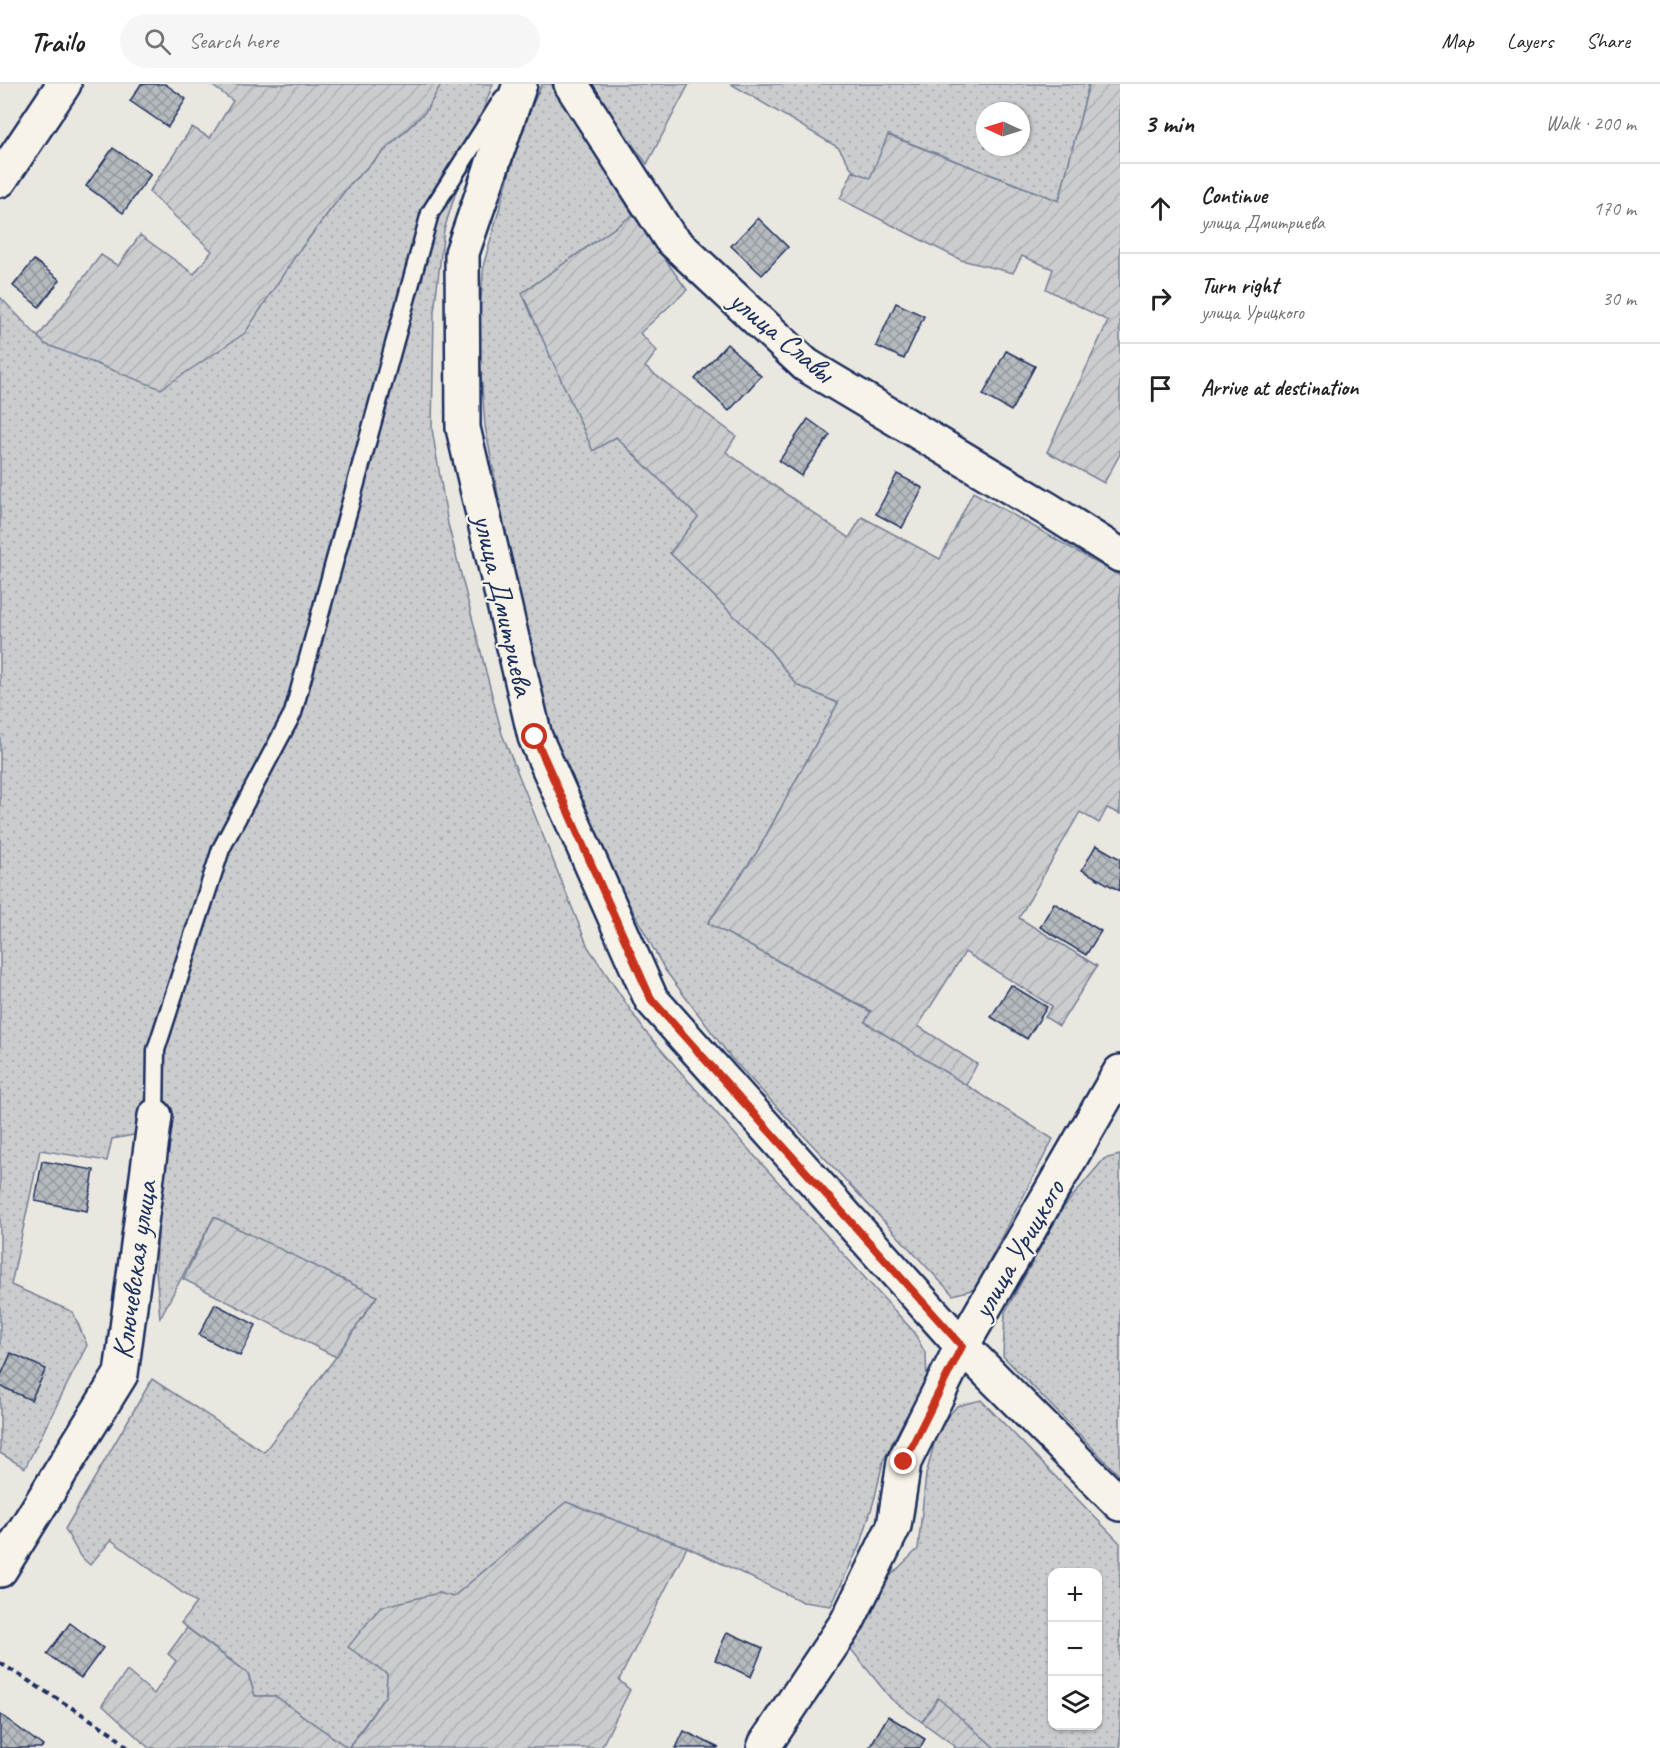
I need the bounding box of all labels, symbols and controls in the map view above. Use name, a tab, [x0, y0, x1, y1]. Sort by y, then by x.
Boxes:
search box	[120, 14, 540, 68]
text: Trailo	[30, 24, 84, 59]
icon: search	[141, 25, 174, 58]
text: Search here	[189, 27, 278, 55]
text: Map	[1441, 28, 1474, 54]
text: Layers	[1507, 28, 1553, 54]
text: Share	[1586, 28, 1630, 54]
north arrow	[976, 102, 1030, 156]
text: 3 min	[1144, 107, 1194, 140]
text: Walk · 200 m	[1546, 111, 1636, 136]
text: Continue	[1201, 182, 1267, 210]
icon: ahead	[1144, 192, 1177, 225]
text: 170 m	[1593, 196, 1636, 221]
text: улица Дмитриева	[1201, 210, 1325, 235]
text: Turn right	[1201, 272, 1278, 300]
street label: улица Славы	[720, 280, 844, 392]
icon: right	[1144, 282, 1177, 315]
text: 30 m	[1602, 286, 1636, 311]
text: улица Урицкого	[1201, 300, 1304, 325]
icon: arrive	[1144, 372, 1177, 405]
text: Arrive at destination	[1201, 374, 1358, 402]
street label: улица Дмитриева	[464, 509, 544, 701]
route start	[521, 723, 547, 749]
street label: улица Урицкого	[962, 1171, 1074, 1327]
street label: Ключевская улица	[103, 1177, 166, 1361]
route end	[890, 1448, 916, 1474]
map controls	[1048, 1568, 1102, 1730]
button: +	[1048, 1568, 1102, 1622]
button: −	[1048, 1622, 1102, 1676]
button: layers	[1048, 1676, 1102, 1730]

